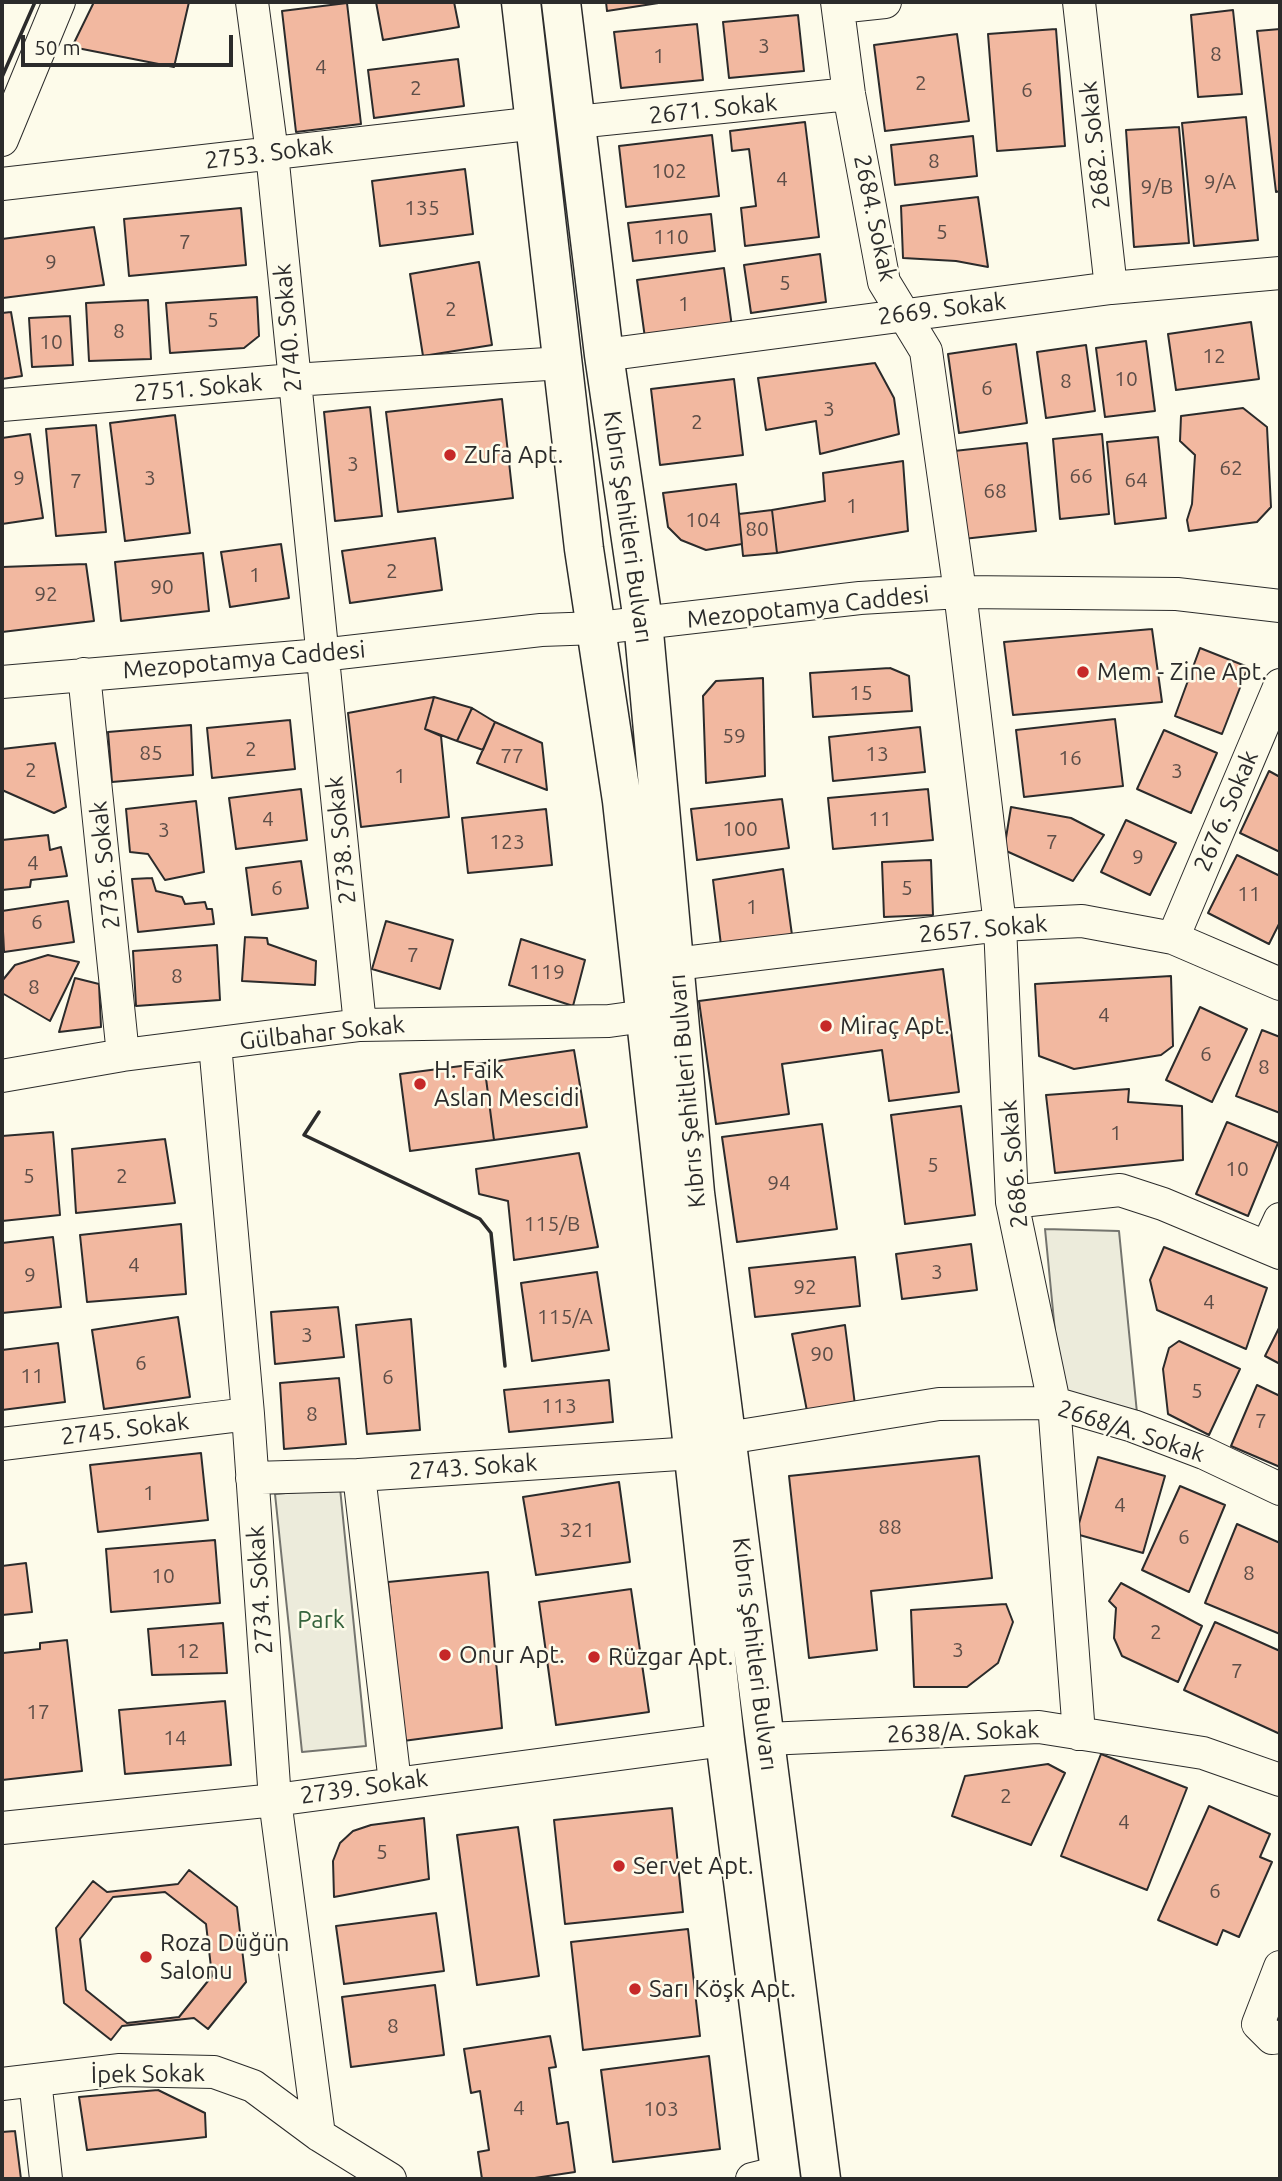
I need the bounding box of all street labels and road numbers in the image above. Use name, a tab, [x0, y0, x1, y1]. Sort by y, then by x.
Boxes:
street label: 2682. Sokak	[1074, 79, 1116, 211]
street label: 2671. Sokak	[647, 88, 779, 130]
street label: 2753. Sokak	[203, 131, 335, 175]
street label: 2684. Sokak	[848, 152, 902, 284]
street label: 2740. Sokak	[268, 263, 308, 393]
street label: 2669. Sokak	[876, 287, 1008, 331]
street label: 2751. Sokak	[133, 368, 263, 408]
street label: Kıbrıs Şehitleri Bulvarı	[597, 409, 659, 645]
street label: Mezopotamya Caddesi	[685, 580, 931, 634]
street label: Mezopotamya Caddesi	[121, 635, 367, 685]
street label: 2676. Sokak	[1188, 746, 1264, 876]
street label: 2738. Sokak	[320, 774, 362, 906]
street label: 2736. Sokak	[84, 799, 126, 931]
street label: 2657. Sokak	[918, 909, 1048, 949]
street label: Kıbrıs Şehitleri Bulvarı	[662, 973, 712, 1209]
street label: Gülbahar Sokak	[238, 1010, 406, 1056]
street label: 2686. Sokak	[994, 1099, 1034, 1229]
street label: 2668/A. Sokak	[1054, 1394, 1208, 1468]
street label: 2745. Sokak	[59, 1407, 191, 1451]
street label: 2743. Sokak	[408, 1448, 538, 1486]
street label: 2734. Sokak	[241, 1525, 279, 1655]
street label: Kıbrıs Şehitleri Bulvarı	[726, 1536, 784, 1772]
street label: 2638/A. Sokak	[886, 1715, 1040, 1749]
street label: 2739. Sokak	[298, 1764, 430, 1810]
street label: İpek Sokak	[91, 2059, 205, 2089]

